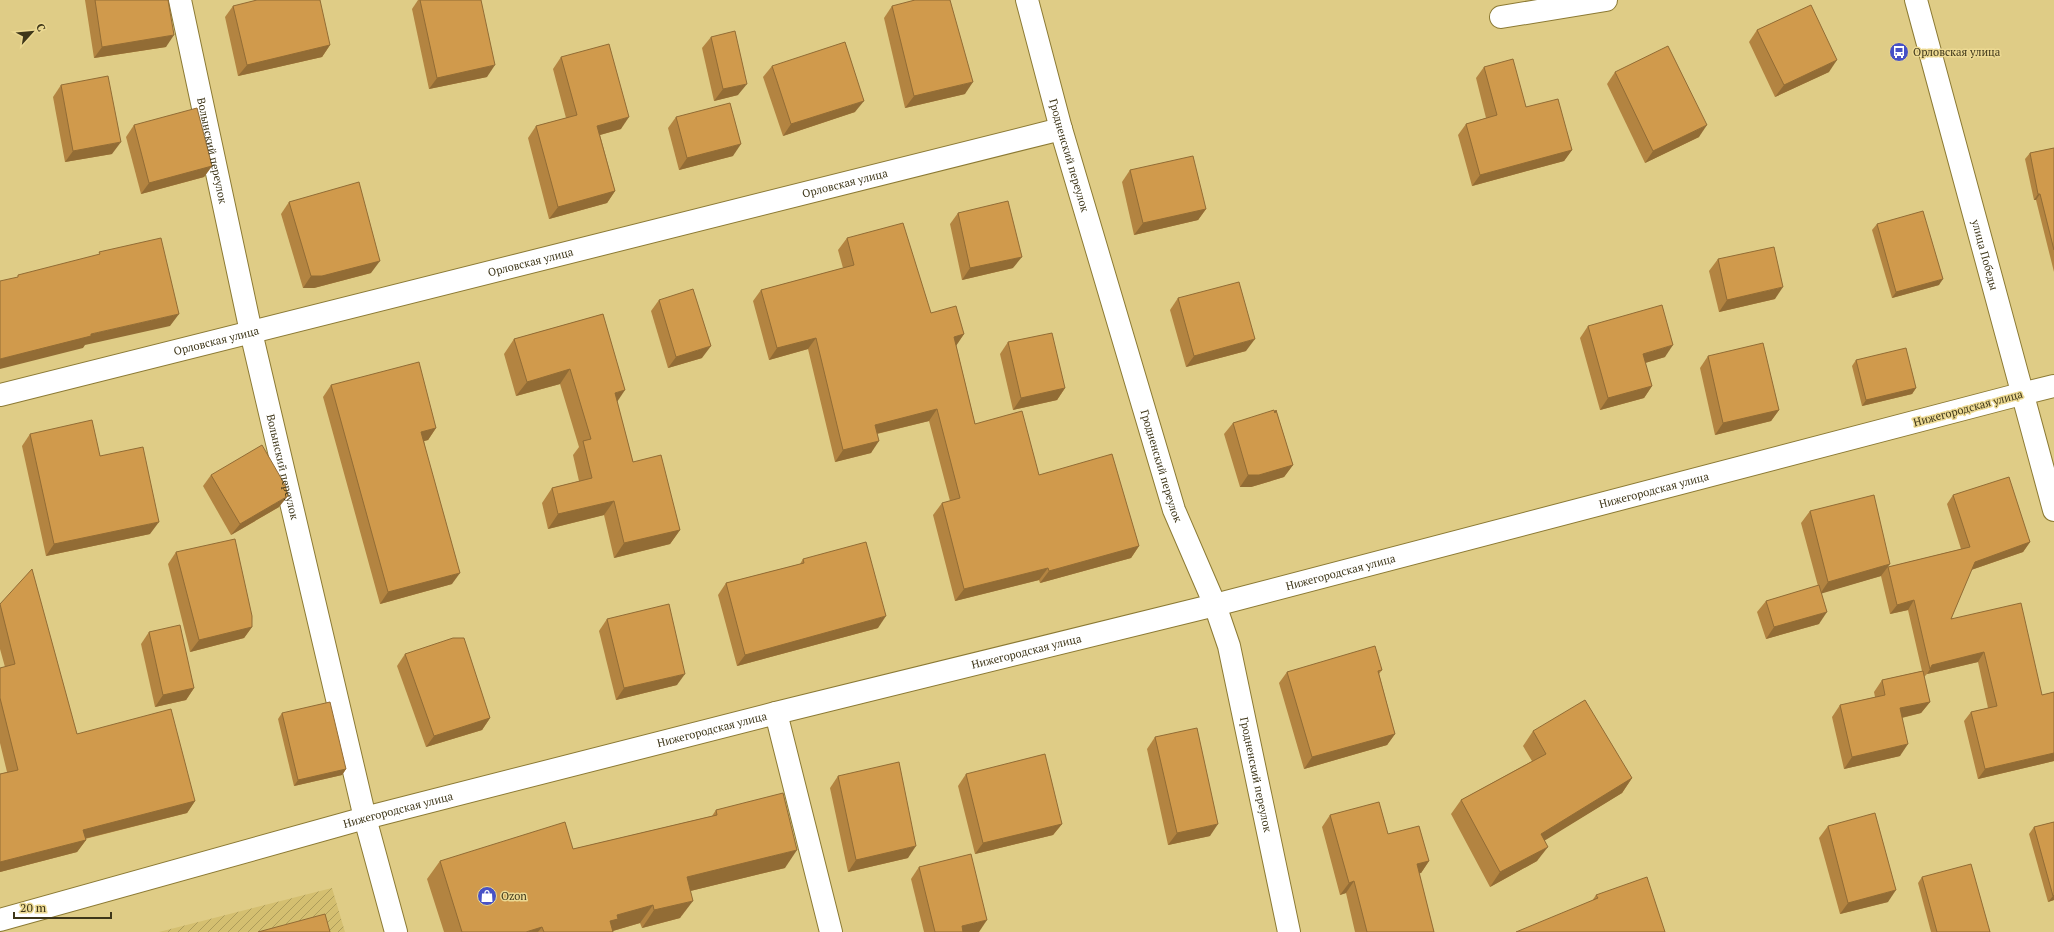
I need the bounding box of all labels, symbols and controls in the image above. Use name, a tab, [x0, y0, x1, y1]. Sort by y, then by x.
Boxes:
north arrow	[12, 12, 52, 52]
text: С	[33, 21, 49, 34]
bus stop icon: Орловская улица	[1888, 41, 1910, 63]
place label: Орловская улица	[1913, 45, 2001, 59]
street label: Волынский переулок	[194, 96, 230, 205]
street label: Гродненский переулок	[1046, 97, 1092, 214]
street label: Орловская улица	[801, 166, 889, 201]
street label: улица Победы	[1968, 217, 2001, 292]
street label: Орловская улица	[486, 244, 575, 279]
street label: Орловская улица	[172, 323, 261, 358]
street label: Нижегородская улица	[1912, 387, 2025, 429]
street label: Гродненский переулок	[1138, 408, 1186, 525]
street label: Волынский переулок	[263, 413, 302, 521]
street label: Нижегородская улица	[1598, 469, 1711, 511]
street label: Нижегородская улица	[1284, 551, 1397, 593]
street label: Нижегородская улица	[970, 631, 1083, 672]
street label: Нижегородская улица	[655, 709, 769, 750]
street label: Гродненский переулок	[1237, 716, 1275, 833]
street label: Нижегородская улица	[342, 789, 455, 831]
shop icon: Ozon	[476, 885, 498, 907]
place label: Ozon	[501, 889, 527, 903]
scale bar	[14, 894, 111, 920]
text: 20 m	[20, 900, 47, 915]

